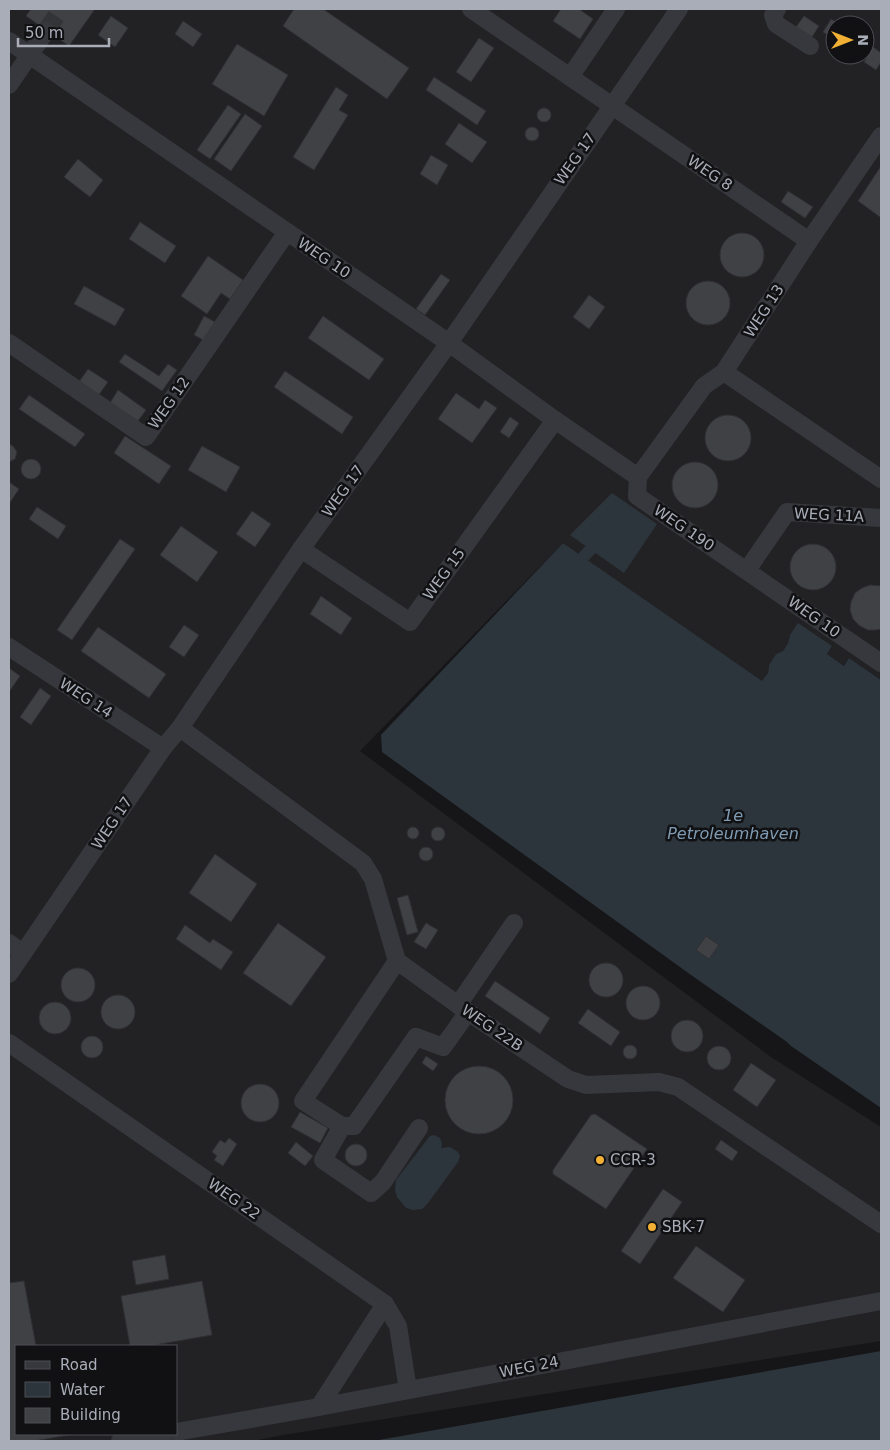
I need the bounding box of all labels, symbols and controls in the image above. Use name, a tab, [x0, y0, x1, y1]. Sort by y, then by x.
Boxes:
scale bar	[18, 15, 109, 47]
north arrow	[825, 15, 875, 65]
text: 50 m	[25, 24, 63, 42]
text: N	[855, 34, 871, 46]
street label: WEG 17	[550, 129, 600, 189]
street label: WEG 8	[684, 151, 736, 195]
street label: WEG 10	[294, 234, 354, 282]
street label: WEG 13	[740, 281, 788, 341]
street label: WEG 12	[144, 373, 194, 433]
street label: WEG 17	[318, 462, 368, 520]
street label: WEG 190	[650, 501, 718, 555]
street label: WEG 11A	[794, 504, 865, 526]
street label: WEG 15	[419, 545, 469, 603]
street label: WEG 10	[784, 592, 844, 642]
street label: WEG 14	[56, 674, 116, 722]
street label: WEG 17	[88, 793, 136, 853]
water label: 1e Petroleumhaven	[667, 806, 799, 843]
street label: WEG 22B	[458, 1001, 526, 1055]
place label: CCR-3	[610, 1151, 656, 1169]
marker: CCR-3	[594, 1154, 606, 1166]
street label: WEG 22	[204, 1174, 264, 1224]
place label: SBK-7	[662, 1218, 705, 1236]
marker: SBK-7	[646, 1221, 658, 1233]
legend	[15, 1345, 178, 1435]
street label: WEG 24	[498, 1352, 560, 1382]
text: Road	[60, 1356, 98, 1374]
text: Water	[60, 1381, 105, 1399]
text: Building	[60, 1406, 121, 1424]

